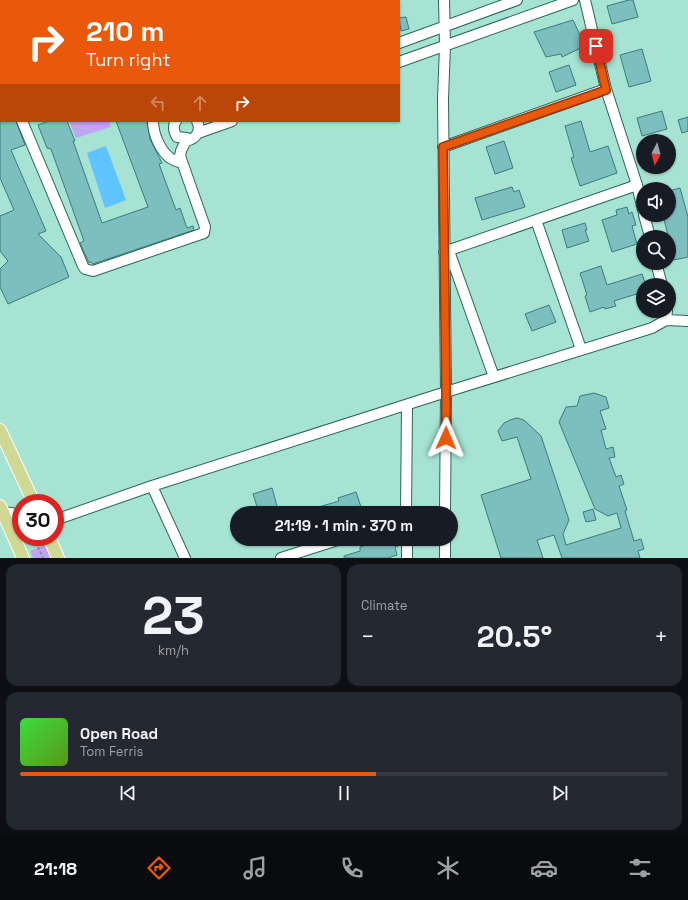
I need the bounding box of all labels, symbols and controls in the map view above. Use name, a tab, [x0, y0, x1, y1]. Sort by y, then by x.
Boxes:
text: 210 m	[86, 13, 164, 49]
icon: right	[20, 16, 72, 68]
pin	[579, 29, 613, 63]
icon: arrive	[585, 35, 607, 57]
text: Turn right	[86, 48, 170, 71]
icon: left	[147, 92, 169, 114]
icon: ahead	[189, 92, 211, 114]
icon: right	[231, 92, 253, 114]
north arrow	[636, 134, 676, 174]
map controls	[636, 134, 676, 318]
button: sound	[636, 182, 676, 222]
button: search	[636, 230, 676, 270]
button: layers	[636, 278, 676, 318]
position arrow	[425, 417, 467, 459]
speed limit sign: 30	[12, 494, 64, 546]
text: 21:19 · 1 min · 370 m	[275, 516, 413, 535]
text: 23	[142, 583, 205, 649]
text: Climate	[361, 597, 407, 614]
text: 20.5°	[477, 617, 552, 656]
text: −	[361, 622, 375, 650]
text: +	[654, 622, 668, 650]
text: km/h	[158, 642, 189, 659]
text: Open Road	[80, 724, 158, 743]
text: Tom Ferris	[80, 743, 143, 760]
icon: previous	[117, 782, 139, 804]
icon: pause	[333, 782, 355, 804]
icon: next	[549, 782, 571, 804]
icon: directions	[145, 854, 173, 882]
icon: music	[241, 854, 269, 882]
icon: phone	[338, 854, 366, 882]
icon: climate	[434, 854, 462, 882]
icon: car	[530, 854, 558, 882]
icon: filters	[626, 854, 654, 882]
text: 21:18	[34, 857, 77, 880]

